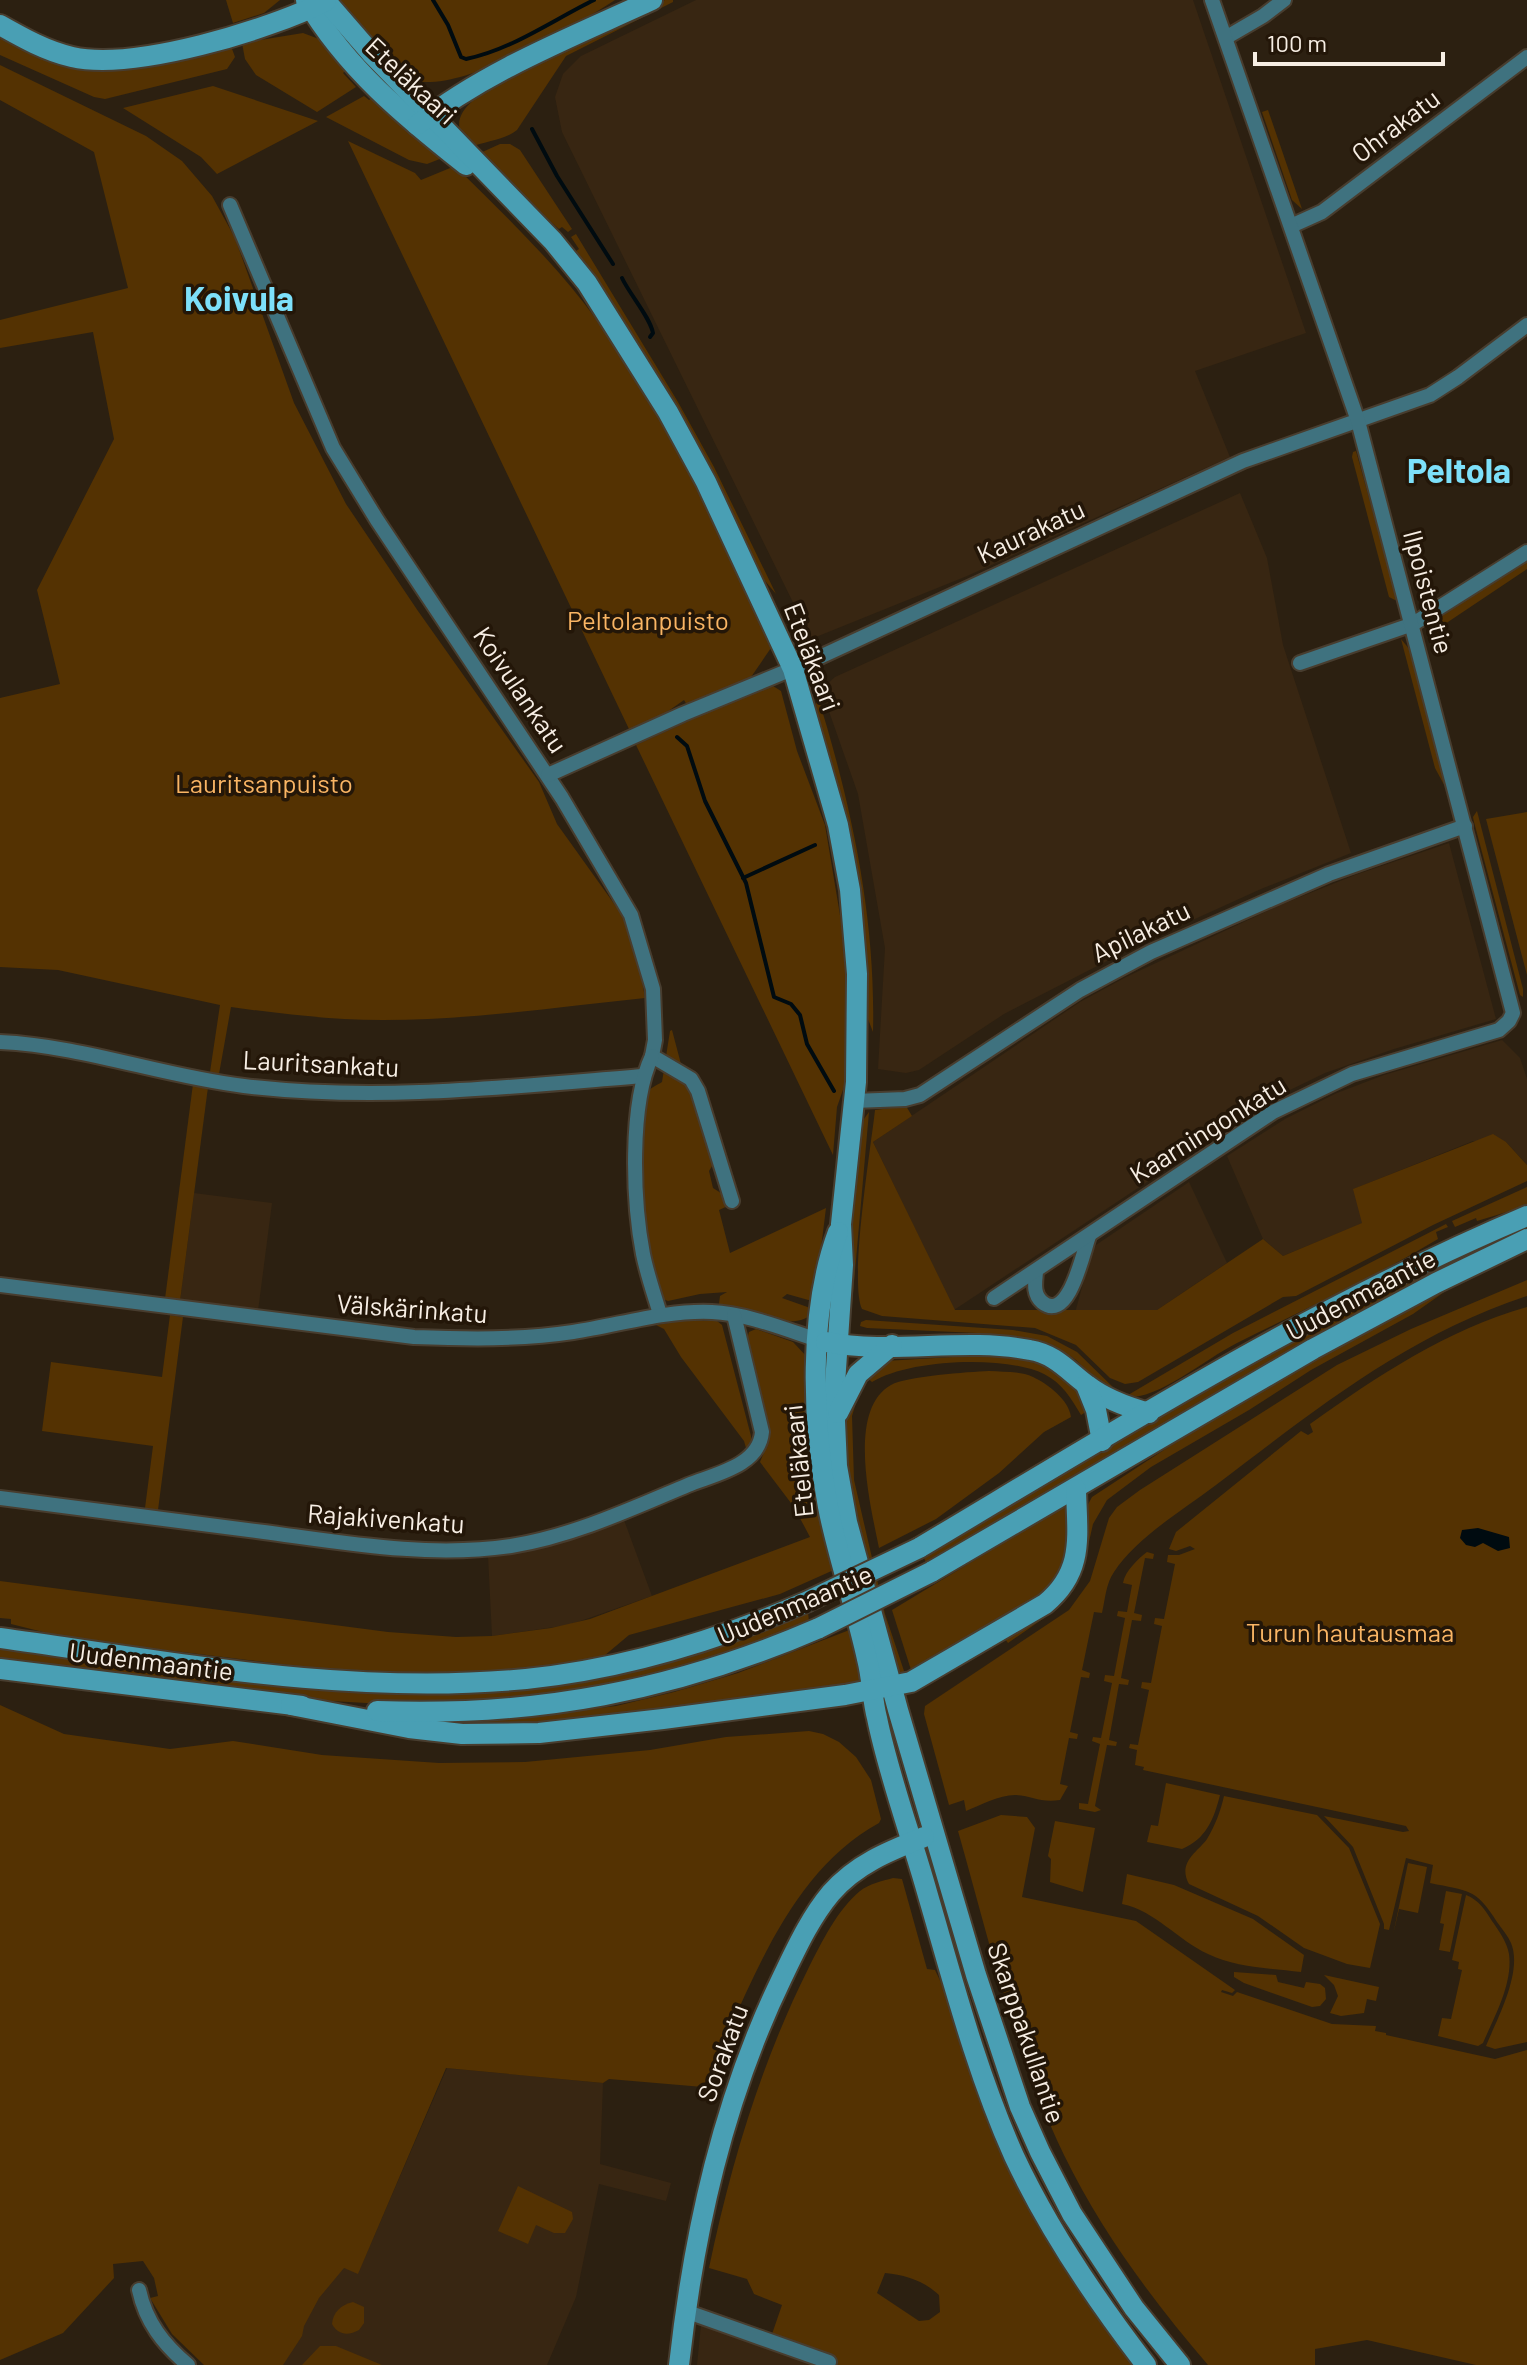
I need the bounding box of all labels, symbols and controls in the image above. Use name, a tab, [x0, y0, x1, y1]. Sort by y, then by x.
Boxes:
scale bar	[1255, 16, 1443, 66]
text: 100 m	[1267, 28, 1327, 57]
street label: Eteläkaari	[360, 30, 464, 130]
street label: Ohrakatu	[1345, 82, 1445, 168]
district label: Koivula	[184, 277, 294, 318]
district label: Peltola	[1407, 449, 1511, 490]
street label: Kaurakatu	[972, 492, 1089, 569]
street label: Ilpoistentie	[1398, 526, 1461, 657]
street label: Eteläkaari	[779, 598, 848, 715]
park label: Peltolanpuisto	[567, 604, 729, 635]
street label: Koivulankatu	[468, 620, 575, 758]
park label: Lauritsanpuisto	[175, 767, 353, 798]
street label: Apilakatu	[1086, 894, 1195, 968]
street label: Lauritsankatu	[242, 1043, 400, 1082]
street label: Kaarningonkatu	[1124, 1068, 1291, 1189]
street label: Uudenmaantie	[1280, 1241, 1440, 1346]
street label: Välskärinkatu	[336, 1287, 489, 1328]
street label: Eteläkaari	[776, 1403, 819, 1519]
street label: Rajakivenkatu	[306, 1497, 466, 1538]
street label: Uudenmaantie	[712, 1557, 876, 1650]
park label: Turun hautausmaa	[1246, 1616, 1454, 1647]
street label: Uudenmaantie	[67, 1635, 235, 1686]
street label: Skarppakullantie	[982, 1938, 1073, 2127]
street label: Sorakatu	[690, 2000, 754, 2105]

